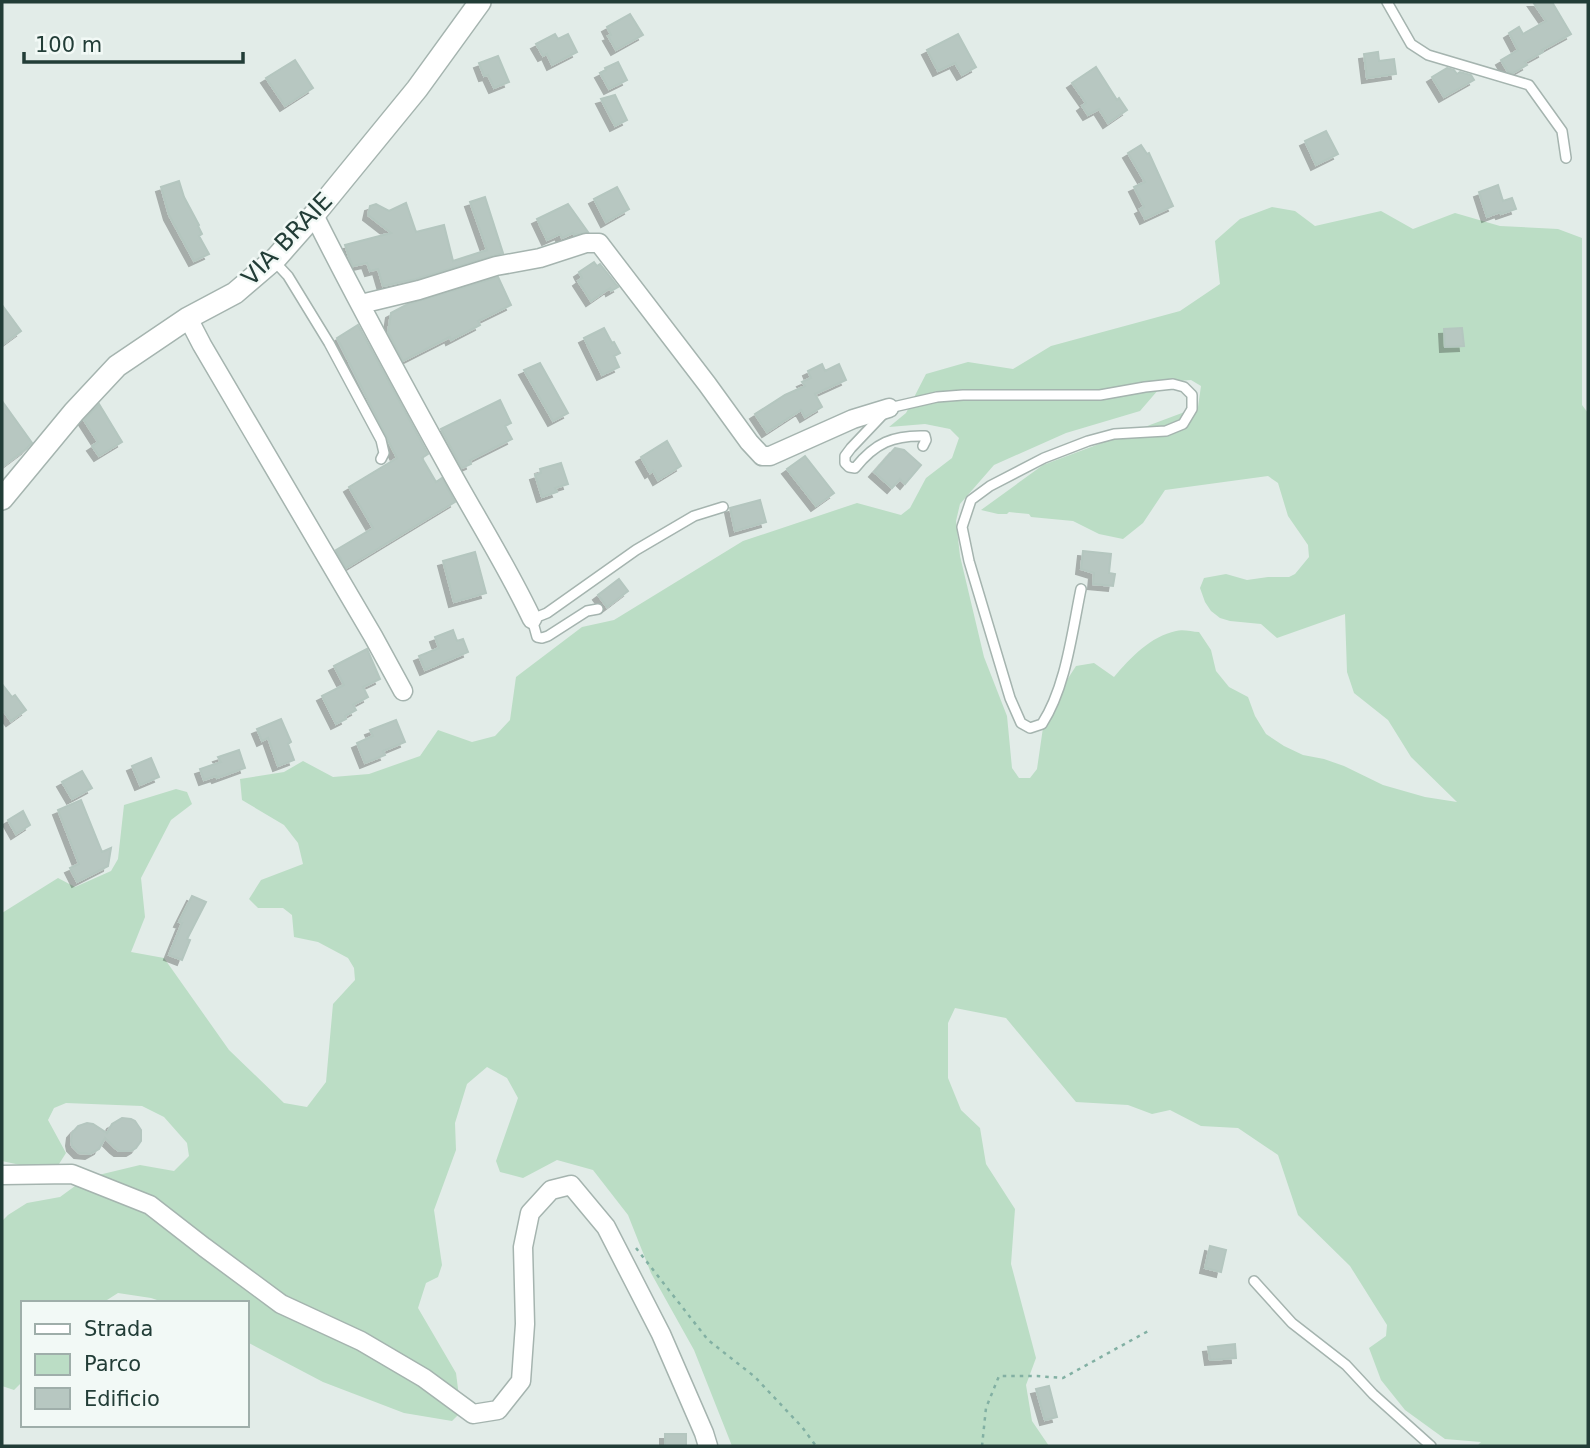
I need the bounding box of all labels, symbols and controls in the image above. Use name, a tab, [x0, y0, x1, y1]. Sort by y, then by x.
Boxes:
scale bar	[24, 21, 243, 65]
text: 100 m	[35, 33, 102, 57]
street label: VIA BRAIE	[236, 187, 338, 291]
legend	[21, 1301, 248, 1427]
text: Strada	[84, 1317, 153, 1341]
text: Parco	[84, 1352, 141, 1376]
text: Edificio	[84, 1387, 160, 1411]

